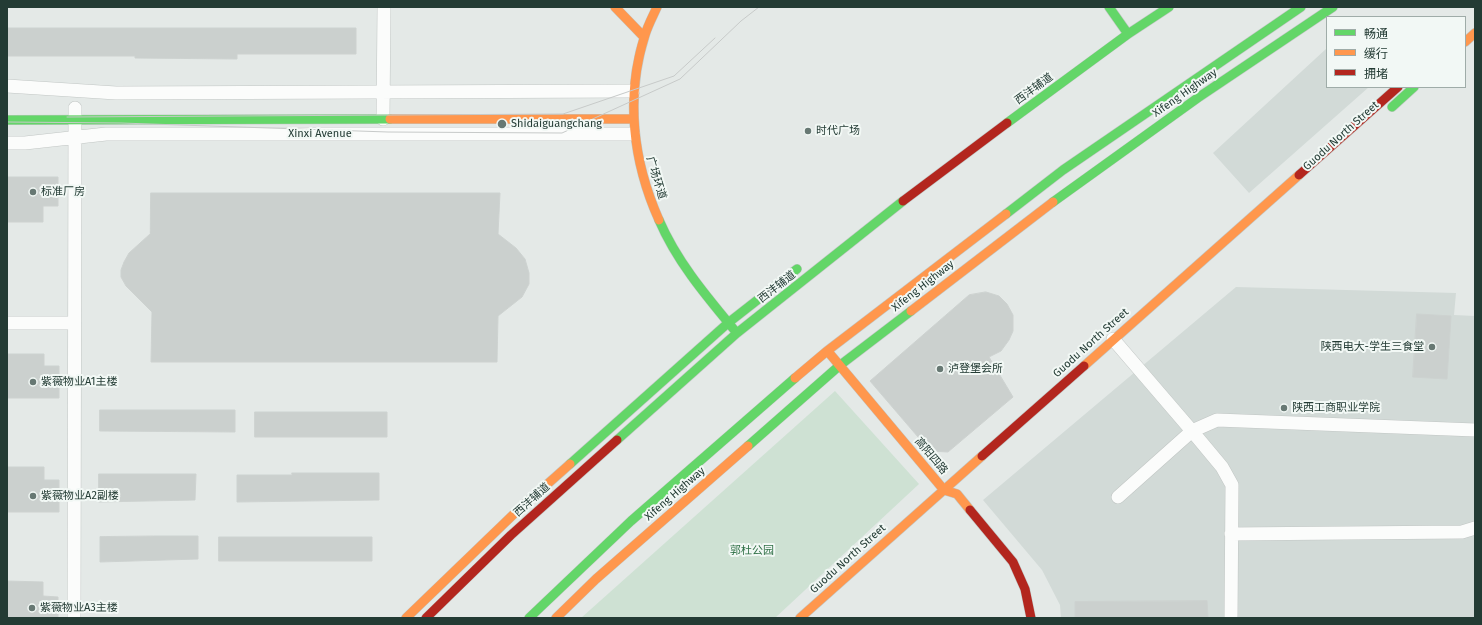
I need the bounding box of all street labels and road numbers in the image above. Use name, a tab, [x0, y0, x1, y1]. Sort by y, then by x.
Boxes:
street label: Xifeng Highway	[1150, 66, 1220, 120]
street label: 西沣辅道	[1012, 71, 1056, 107]
street label: Guodu North Street	[1301, 99, 1381, 173]
street label: Xinxi Avenue	[288, 127, 352, 141]
street label: 广场环道	[643, 155, 669, 201]
street label: Xifeng Highway	[889, 258, 957, 314]
street label: 西沣辅道	[756, 268, 798, 306]
street label: Guodu North Street	[1051, 306, 1131, 380]
street label: 高阳四路	[912, 435, 950, 477]
street label: Xifeng Highway	[642, 464, 708, 524]
street label: 西沣辅道	[511, 480, 553, 520]
street label: Guodu North Street	[808, 522, 888, 596]

